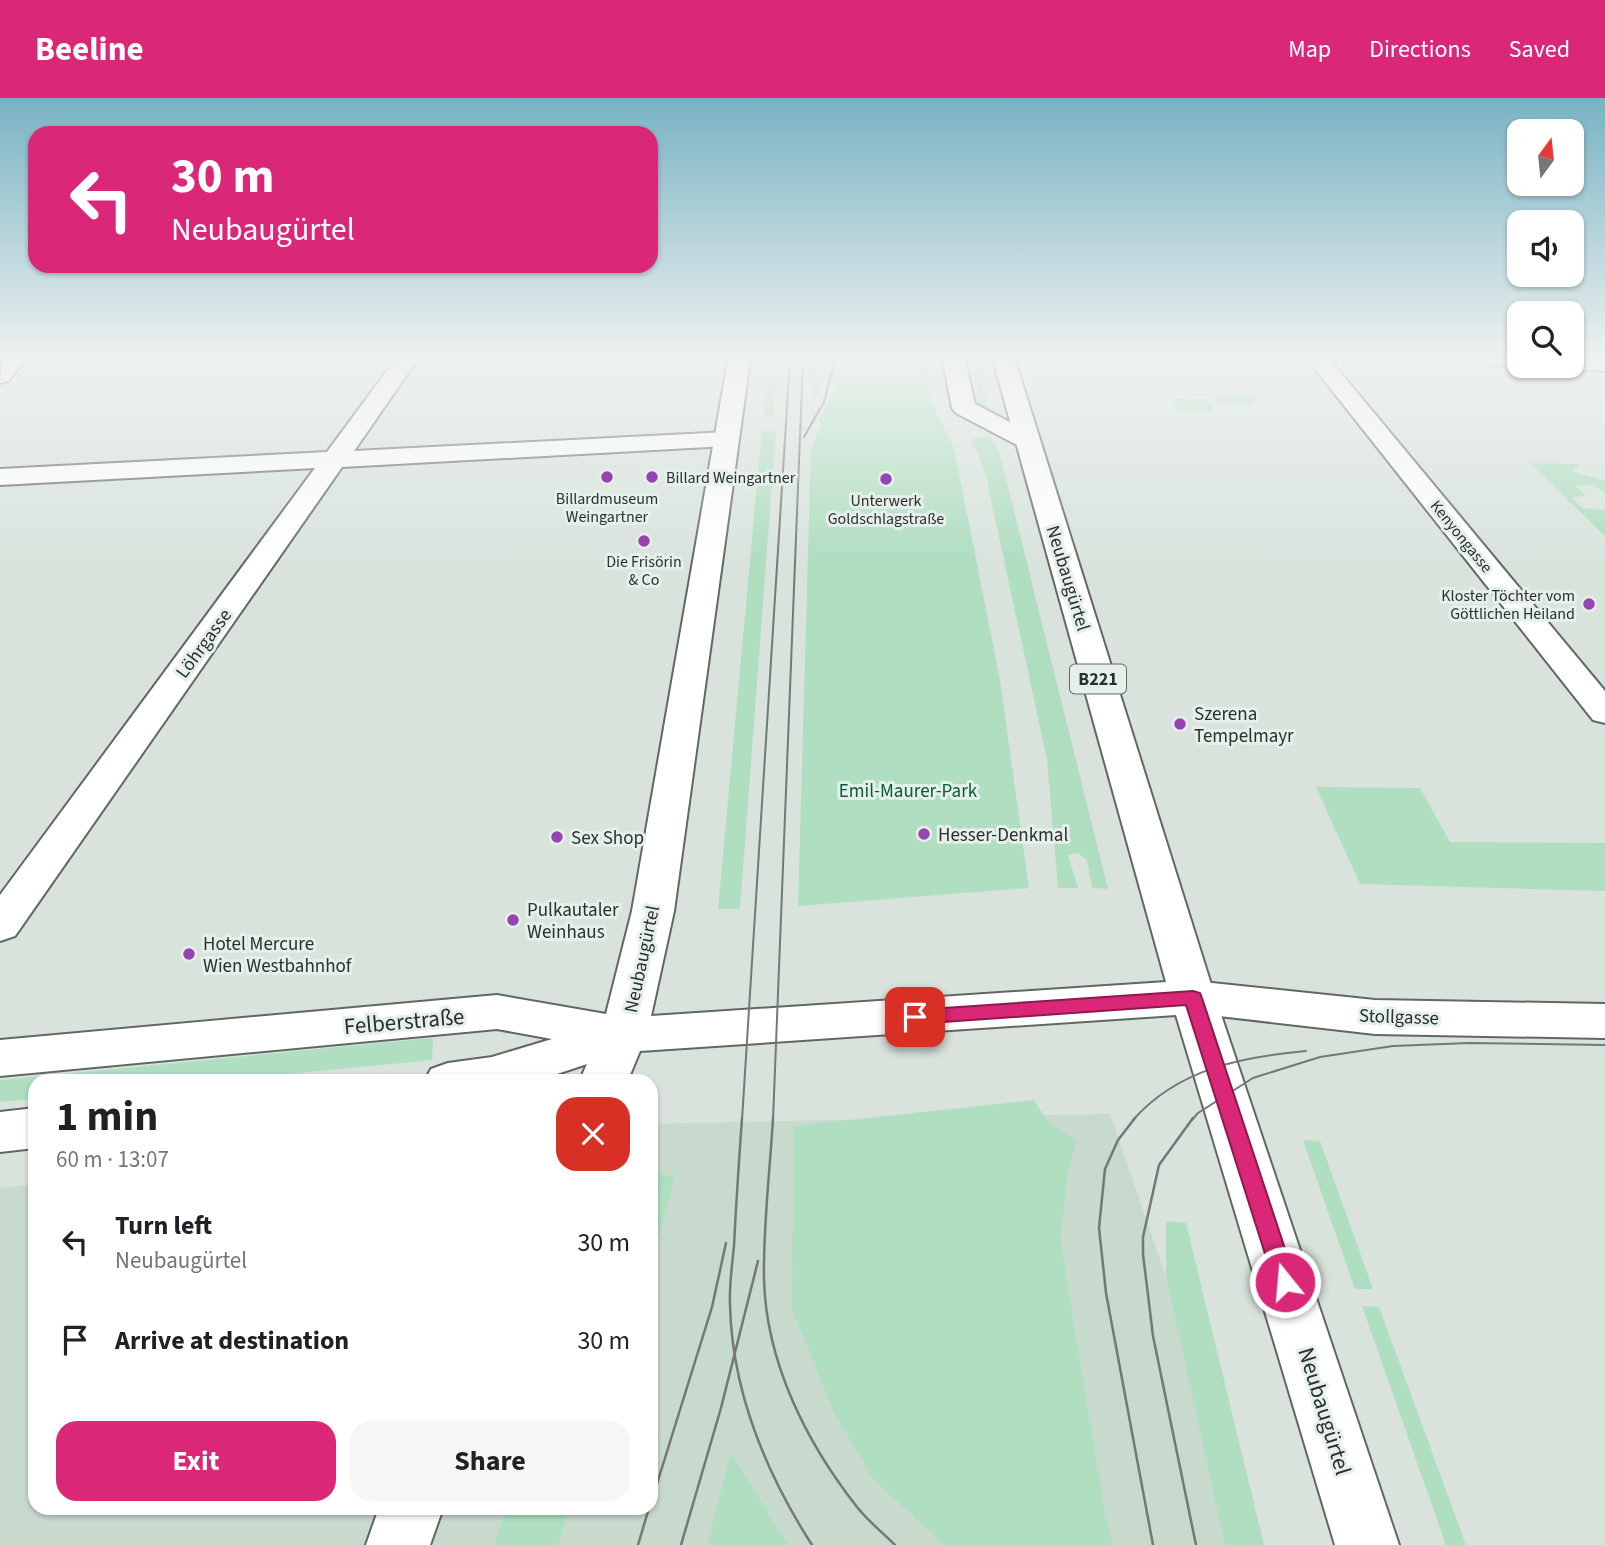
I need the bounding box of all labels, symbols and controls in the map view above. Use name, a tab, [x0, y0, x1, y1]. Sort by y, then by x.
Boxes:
text: Beeline	[35, 26, 144, 73]
text: Map	[1288, 32, 1331, 67]
text: Directions	[1369, 32, 1471, 67]
text: Saved	[1509, 32, 1570, 67]
north arrow	[1507, 119, 1584, 196]
map controls	[1507, 119, 1584, 378]
text: 30 m	[171, 142, 275, 212]
icon: left	[56, 154, 147, 245]
text: Neubaugürtel	[171, 207, 355, 253]
button: sound	[1507, 210, 1584, 287]
button: search	[1507, 301, 1584, 378]
place label: Billard Weingartner	[666, 467, 796, 489]
marker: Billardmuseum Weingartner	[599, 469, 615, 485]
marker: Billard Weingartner	[644, 469, 660, 485]
marker: Unterwerk Goldschlagstraße	[878, 471, 894, 487]
place label: Billardmuseum Weingartner	[556, 488, 658, 528]
place label: Unterwerk Goldschlagstraße	[828, 490, 944, 530]
street label: Kenyongasse	[1425, 496, 1497, 578]
street label: Neubaugürtel	[1039, 522, 1096, 635]
marker: Die Frisörin & Co	[636, 533, 652, 549]
place label: Die Frisörin & Co	[606, 551, 682, 591]
place label: Kloster Töchter vom Göttlichen Heiland	[1441, 585, 1575, 625]
marker: Kloster Töchter vom Göttlichen Heiland	[1581, 596, 1597, 612]
street label: Löhrgasse	[170, 603, 239, 684]
road number: B221	[1070, 664, 1126, 694]
place label: Szerena Tempelmayr	[1194, 701, 1294, 750]
marker: Szerena Tempelmayr	[1172, 716, 1188, 732]
park label: Emil-Maurer-Park	[839, 778, 978, 805]
place label: Hesser-Denkmal	[938, 822, 1068, 849]
place label: Sex Shop	[571, 825, 644, 852]
marker: Hesser-Denkmal	[916, 826, 932, 842]
marker: Sex Shop	[549, 829, 565, 845]
place label: Pulkautaler Weinhaus	[527, 897, 619, 946]
street label: Neubaugürtel	[618, 903, 667, 1016]
marker: Pulkautaler Weinhaus	[505, 912, 521, 928]
place label: Hotel Mercure Wien Westbahnhof	[203, 931, 353, 980]
marker: Hotel Mercure Wien Westbahnhof	[181, 946, 197, 962]
pin	[885, 987, 945, 1047]
icon: arrive	[896, 998, 934, 1036]
street label: Felberstraße	[342, 1000, 466, 1043]
street label: Stollgasse	[1358, 1003, 1439, 1032]
text: 1 min	[56, 1087, 158, 1147]
button: close	[556, 1097, 630, 1171]
text: 60 m · 13:07	[56, 1143, 169, 1176]
text: Turn left	[115, 1207, 212, 1244]
icon: left	[56, 1223, 94, 1261]
text: 30 m	[577, 1224, 630, 1261]
text: Neubaugürtel	[115, 1244, 247, 1277]
position arrow	[1248, 1245, 1322, 1319]
icon: arrive	[56, 1321, 94, 1359]
text: Arrive at destination	[115, 1322, 349, 1359]
text: 30 m	[577, 1322, 630, 1359]
street label: Neubaugürtel	[1289, 1343, 1360, 1479]
button: Exit	[56, 1421, 336, 1501]
button: Share	[350, 1421, 630, 1501]

